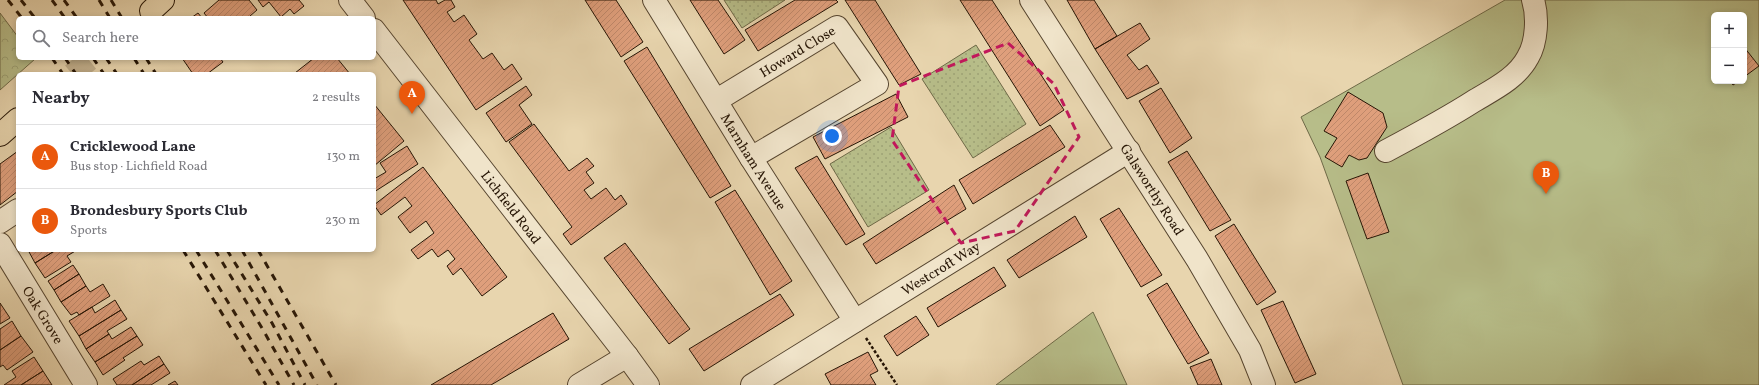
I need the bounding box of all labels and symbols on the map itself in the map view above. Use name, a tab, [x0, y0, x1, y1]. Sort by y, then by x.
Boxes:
street label: Howard Close	[757, 22, 840, 83]
pin: A	[399, 81, 425, 114]
street label: Marnham Avenue	[715, 111, 790, 215]
your location	[822, 126, 842, 146]
street label: Galsworthy Road	[1115, 141, 1188, 240]
pin: B	[1533, 161, 1559, 194]
street label: Lichfield Road	[476, 167, 545, 249]
street label: Westcroft Way	[899, 237, 985, 301]
street label: Oak Grove	[17, 283, 67, 349]

